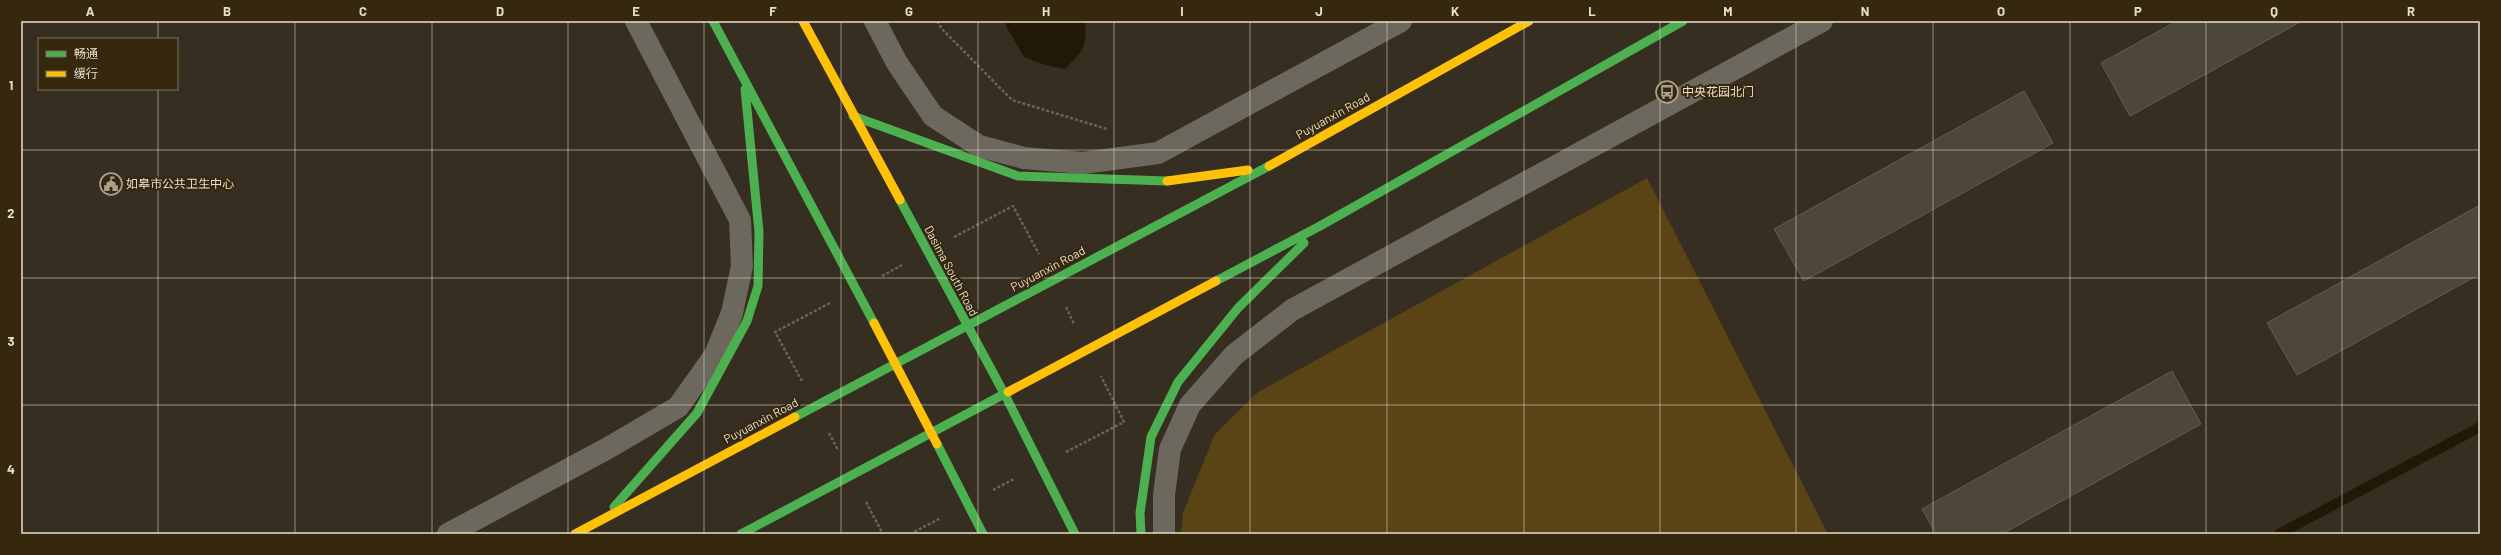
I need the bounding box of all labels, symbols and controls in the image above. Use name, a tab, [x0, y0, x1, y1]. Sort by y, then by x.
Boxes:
text: A	[86, 3, 95, 19]
text: B	[223, 3, 231, 19]
text: C	[359, 3, 367, 19]
text: D	[496, 3, 504, 19]
text: E	[632, 3, 640, 19]
text: F	[769, 3, 777, 19]
text: G	[905, 3, 913, 19]
text: H	[1042, 3, 1050, 19]
text: I	[1180, 3, 1184, 19]
text: J	[1315, 3, 1323, 19]
text: K	[1451, 3, 1459, 19]
text: L	[1588, 3, 1596, 19]
text: M	[1723, 3, 1733, 19]
text: N	[1861, 3, 1869, 19]
text: O	[1997, 3, 2005, 19]
text: P	[2134, 3, 2142, 19]
text: Q	[2270, 3, 2278, 19]
text: R	[2407, 3, 2415, 19]
legend	[38, 38, 178, 90]
text: 畅通	[74, 46, 98, 60]
text: 缓行	[74, 66, 98, 80]
text: 1	[9, 77, 13, 93]
bus stop icon: 中央花园北门	[1654, 79, 1680, 105]
place label: 中央花园北门	[1682, 84, 1754, 98]
street label: Puyuanxin Road	[1293, 89, 1372, 141]
public building icon: 如皋市公共卫生中心	[98, 171, 124, 197]
place label: 如皋市公共卫生中心	[126, 176, 234, 190]
text: 2	[7, 205, 15, 221]
street label: Dasima South Road	[922, 223, 982, 318]
street label: Puyuanxin Road	[1008, 243, 1087, 294]
text: 3	[7, 333, 15, 349]
street label: Puyuanxin Road	[721, 395, 800, 446]
text: 4	[7, 461, 15, 477]

